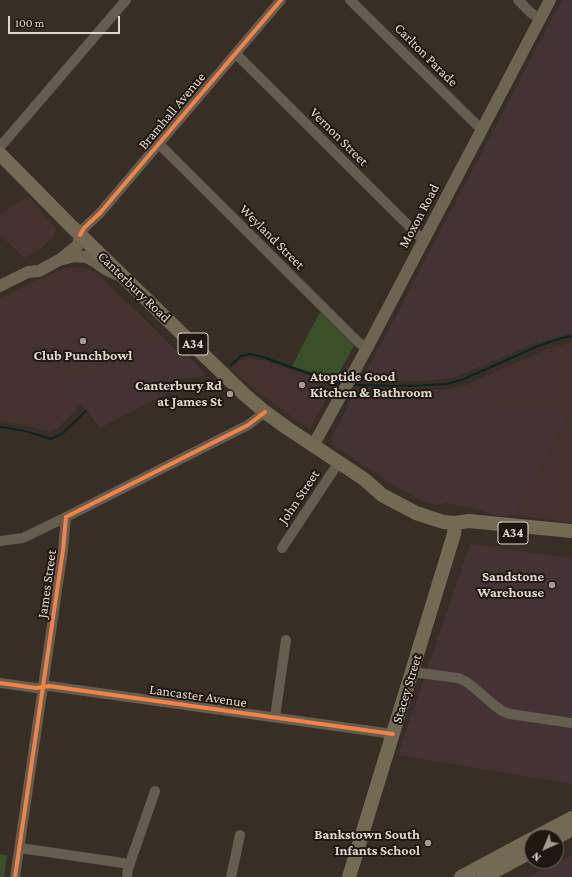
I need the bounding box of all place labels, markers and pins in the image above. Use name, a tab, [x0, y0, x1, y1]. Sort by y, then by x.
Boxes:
marker: Club Punchbowl	[78, 336, 88, 346]
place label: Club Punchbowl	[34, 348, 132, 364]
place label: Atoptide Good Kitchen & Bathroom	[310, 369, 432, 402]
place label: Canterbury Rd at James St	[135, 378, 222, 410]
marker: Atoptide Good Kitchen & Bathroom	[297, 380, 307, 390]
marker: Canterbury Rd at James St	[225, 389, 235, 399]
place label: Sandstone Warehouse	[477, 569, 544, 602]
marker: Sandstone Warehouse	[547, 580, 557, 590]
place label: Bankstown South Infants School	[314, 827, 420, 860]
marker: Bankstown South Infants School	[423, 838, 433, 848]

